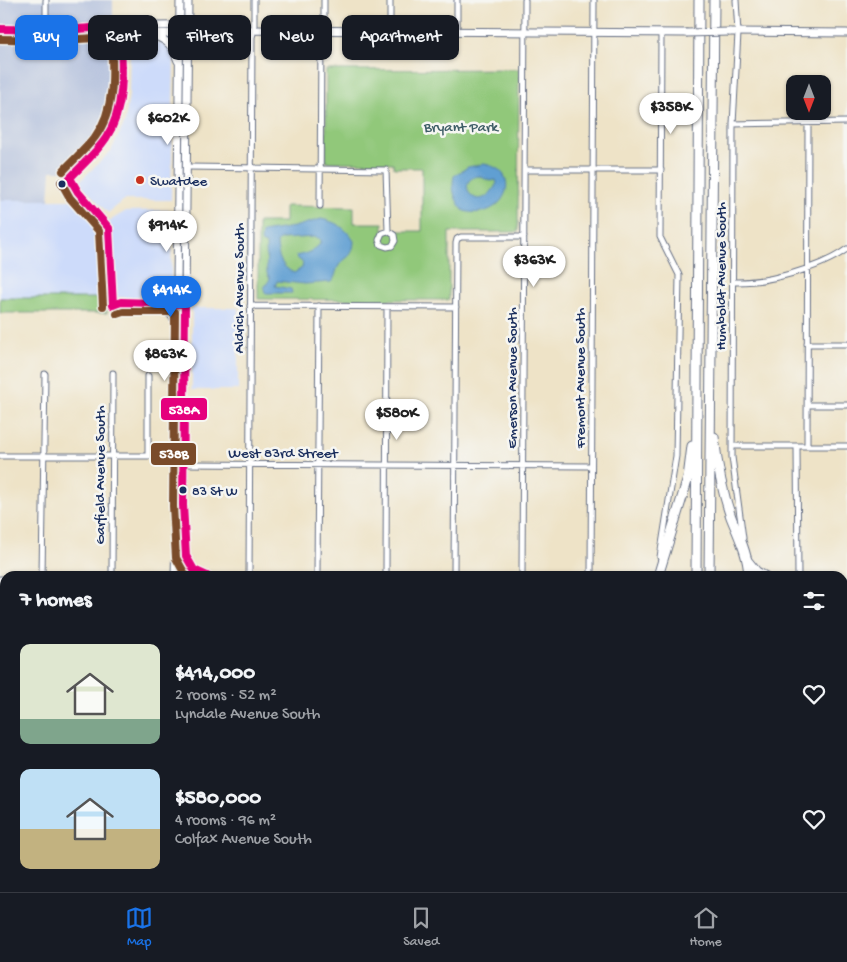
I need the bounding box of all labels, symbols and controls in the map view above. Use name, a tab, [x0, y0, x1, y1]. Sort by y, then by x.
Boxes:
chip: Buy	[15, 15, 78, 60]
chip: Rent	[88, 15, 158, 60]
chip: Filters	[168, 15, 251, 60]
chip: New	[261, 15, 332, 60]
chip: Apartment	[342, 15, 459, 60]
north arrow	[786, 75, 831, 120]
map controls	[786, 75, 831, 120]
pin: $358K	[636, 92, 706, 135]
text: $358K	[650, 99, 692, 118]
pin: $602K	[133, 104, 203, 146]
text: $602K	[147, 110, 189, 129]
park label: Bryant Park	[423, 119, 499, 137]
place label: Swatdee	[150, 173, 208, 191]
marker: Swatdee	[134, 174, 146, 186]
unlabelled marker	[57, 179, 67, 189]
street label: Humboldt Avenue South	[713, 202, 731, 350]
pin: $914K	[132, 210, 202, 253]
text: $914K	[148, 217, 186, 236]
street label: Aldrich Avenue South	[231, 223, 249, 353]
pin: $363K	[499, 246, 569, 288]
text: $363K	[514, 252, 554, 271]
pin: $414K	[136, 276, 206, 318]
text: $414K	[152, 282, 190, 301]
street label: Emerson Avenue South	[504, 307, 522, 449]
street label: Fremont Avenue South	[572, 308, 590, 449]
pin: $863K	[130, 340, 200, 382]
text: $863K	[144, 346, 186, 365]
line badge: 538A	[160, 397, 208, 421]
pin: $580K	[362, 398, 432, 441]
text: 538A	[169, 403, 201, 420]
text: $580K	[376, 405, 418, 424]
street label: Garfield Avenue South	[92, 406, 110, 544]
line badge: 538B	[150, 442, 197, 466]
street label: West 83rd Street	[228, 445, 340, 463]
text: 538B	[159, 447, 190, 464]
place label: 83 St W	[192, 484, 238, 501]
marker: 83 St W	[178, 485, 188, 495]
icon: filters	[800, 587, 828, 615]
text: 7 homes	[20, 589, 92, 614]
text: $414,000	[175, 662, 255, 687]
icon: home	[60, 664, 120, 724]
icon: heart	[800, 680, 828, 708]
text: 2 rooms · 52 m²	[175, 687, 277, 706]
text: Lyndale Avenue South	[175, 706, 320, 725]
text: $580,000	[175, 787, 261, 812]
icon: home	[60, 789, 120, 849]
icon: heart	[800, 805, 828, 833]
text: 4 rooms · 96 m²	[175, 812, 276, 831]
text: Colfax Avenue South	[175, 831, 312, 850]
tab: Map	[125, 904, 153, 951]
tab: Saved	[403, 904, 439, 951]
tab: Home	[689, 904, 722, 951]

